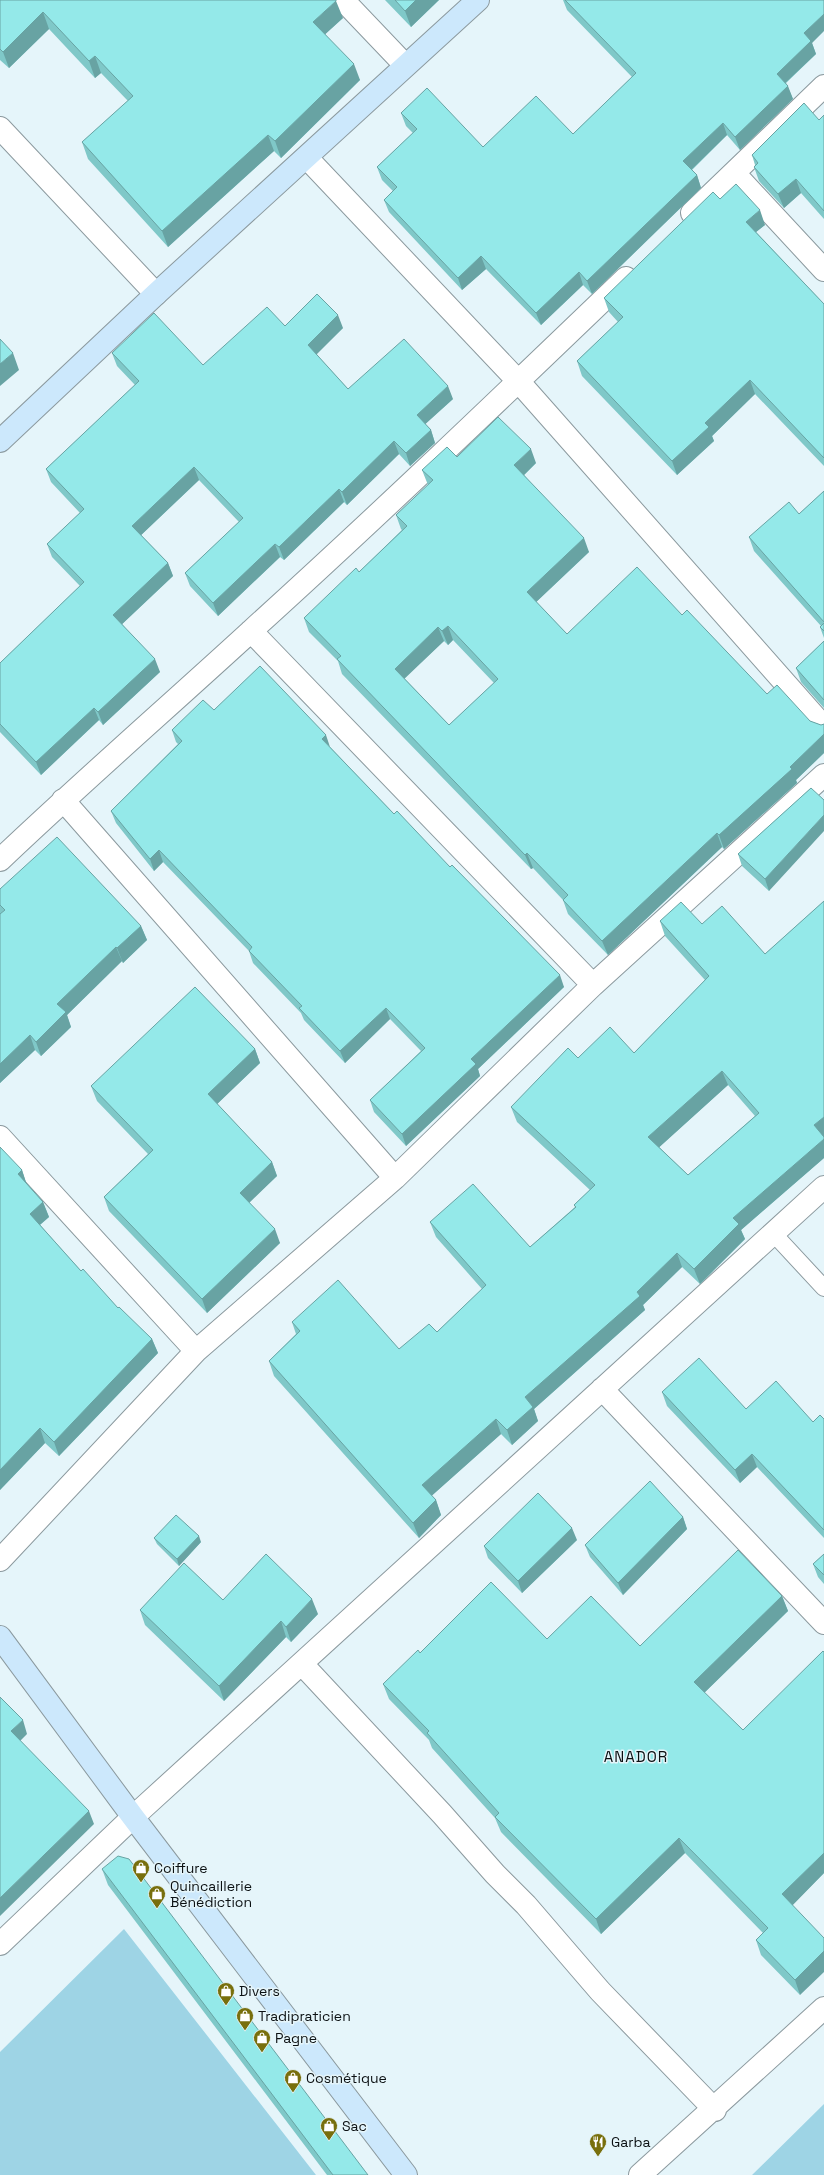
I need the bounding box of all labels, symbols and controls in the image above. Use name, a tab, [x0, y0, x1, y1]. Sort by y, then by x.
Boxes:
district label: ANADOR	[604, 1747, 668, 1766]
shop icon: Coiffure	[131, 1858, 151, 1883]
place label: Coiffure	[154, 1859, 208, 1877]
place label: Quincaillerie Bénédiction	[170, 1877, 252, 1911]
shop icon: Quincaillerie Bénédiction	[147, 1884, 167, 1909]
shop icon: Divers	[216, 1981, 236, 2006]
place label: Divers	[239, 1982, 280, 2000]
shop icon: Tradipraticien	[235, 2006, 255, 2031]
place label: Tradipraticien	[258, 2007, 351, 2025]
shop icon: Pagne	[252, 2028, 272, 2053]
place label: Pagne	[275, 2029, 317, 2047]
shop icon: Cosmétique	[283, 2068, 303, 2093]
place label: Cosmétique	[306, 2069, 387, 2087]
shop icon: Sac	[319, 2116, 339, 2141]
place label: Sac	[342, 2117, 367, 2135]
restaurant icon: Garba	[588, 2132, 608, 2157]
place label: Garba	[611, 2133, 651, 2151]

